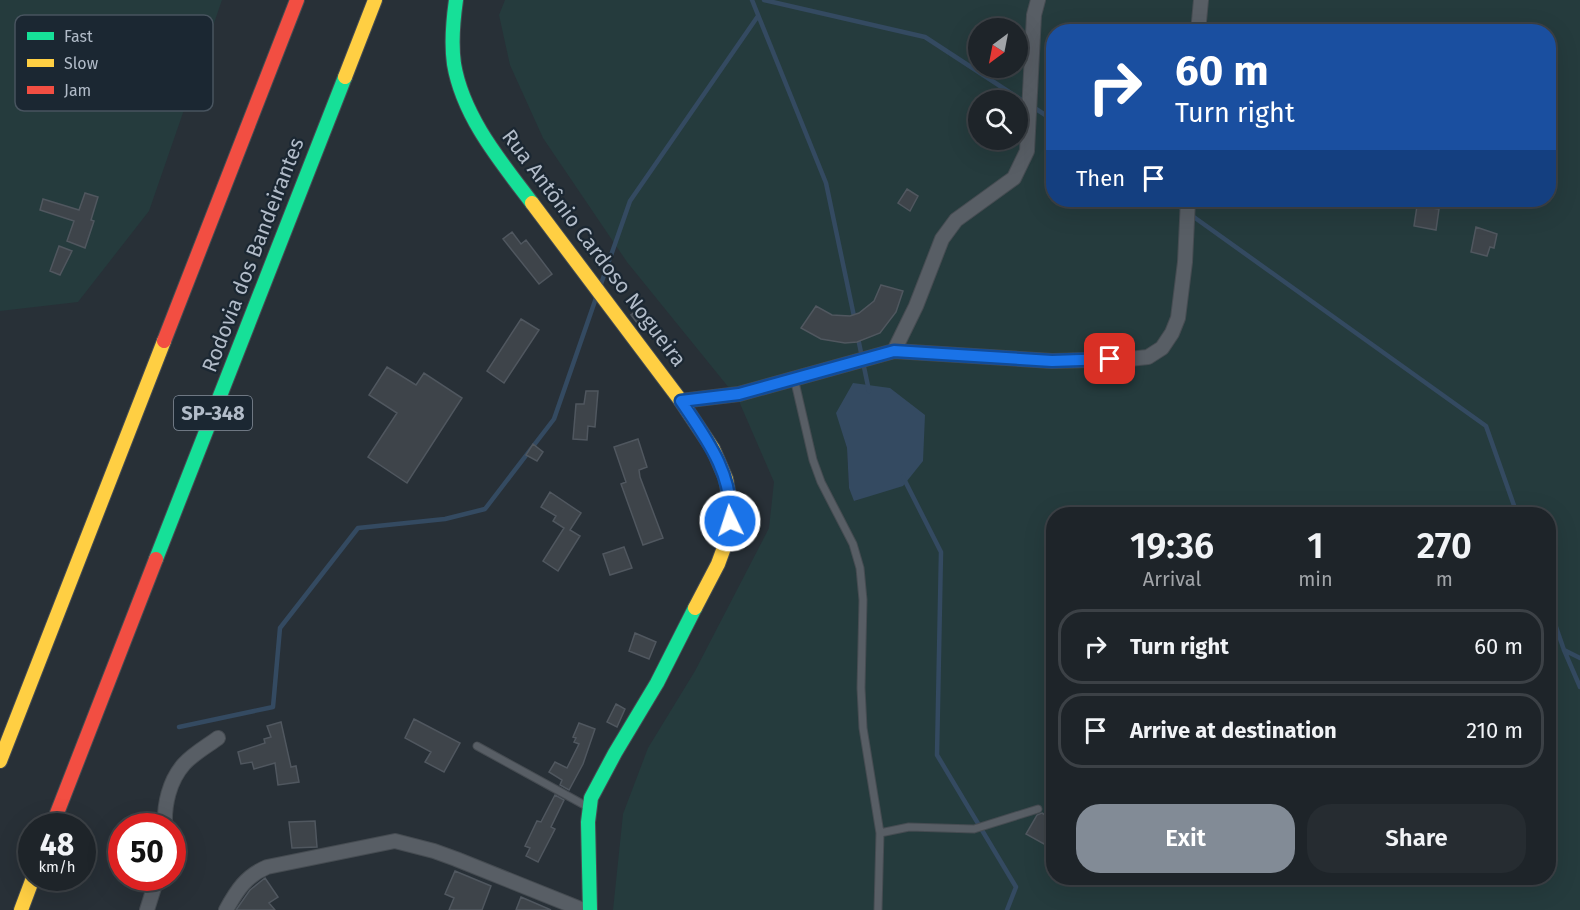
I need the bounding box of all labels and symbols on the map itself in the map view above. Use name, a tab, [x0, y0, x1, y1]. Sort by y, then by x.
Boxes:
legend	[15, 15, 213, 111]
north arrow	[968, 18, 1028, 78]
text: Fast	[64, 27, 93, 46]
text: Slow	[64, 54, 99, 73]
text: Jam	[64, 81, 91, 100]
street label: Rua Antônio Cardoso Nogueira	[496, 124, 692, 372]
street label: Rodovia dos Bandeirantes	[196, 134, 310, 376]
pin	[1084, 333, 1135, 384]
road number: SP-348	[174, 396, 252, 430]
position arrow	[698, 489, 762, 553]
speed limit sign: 50	[108, 813, 186, 891]

